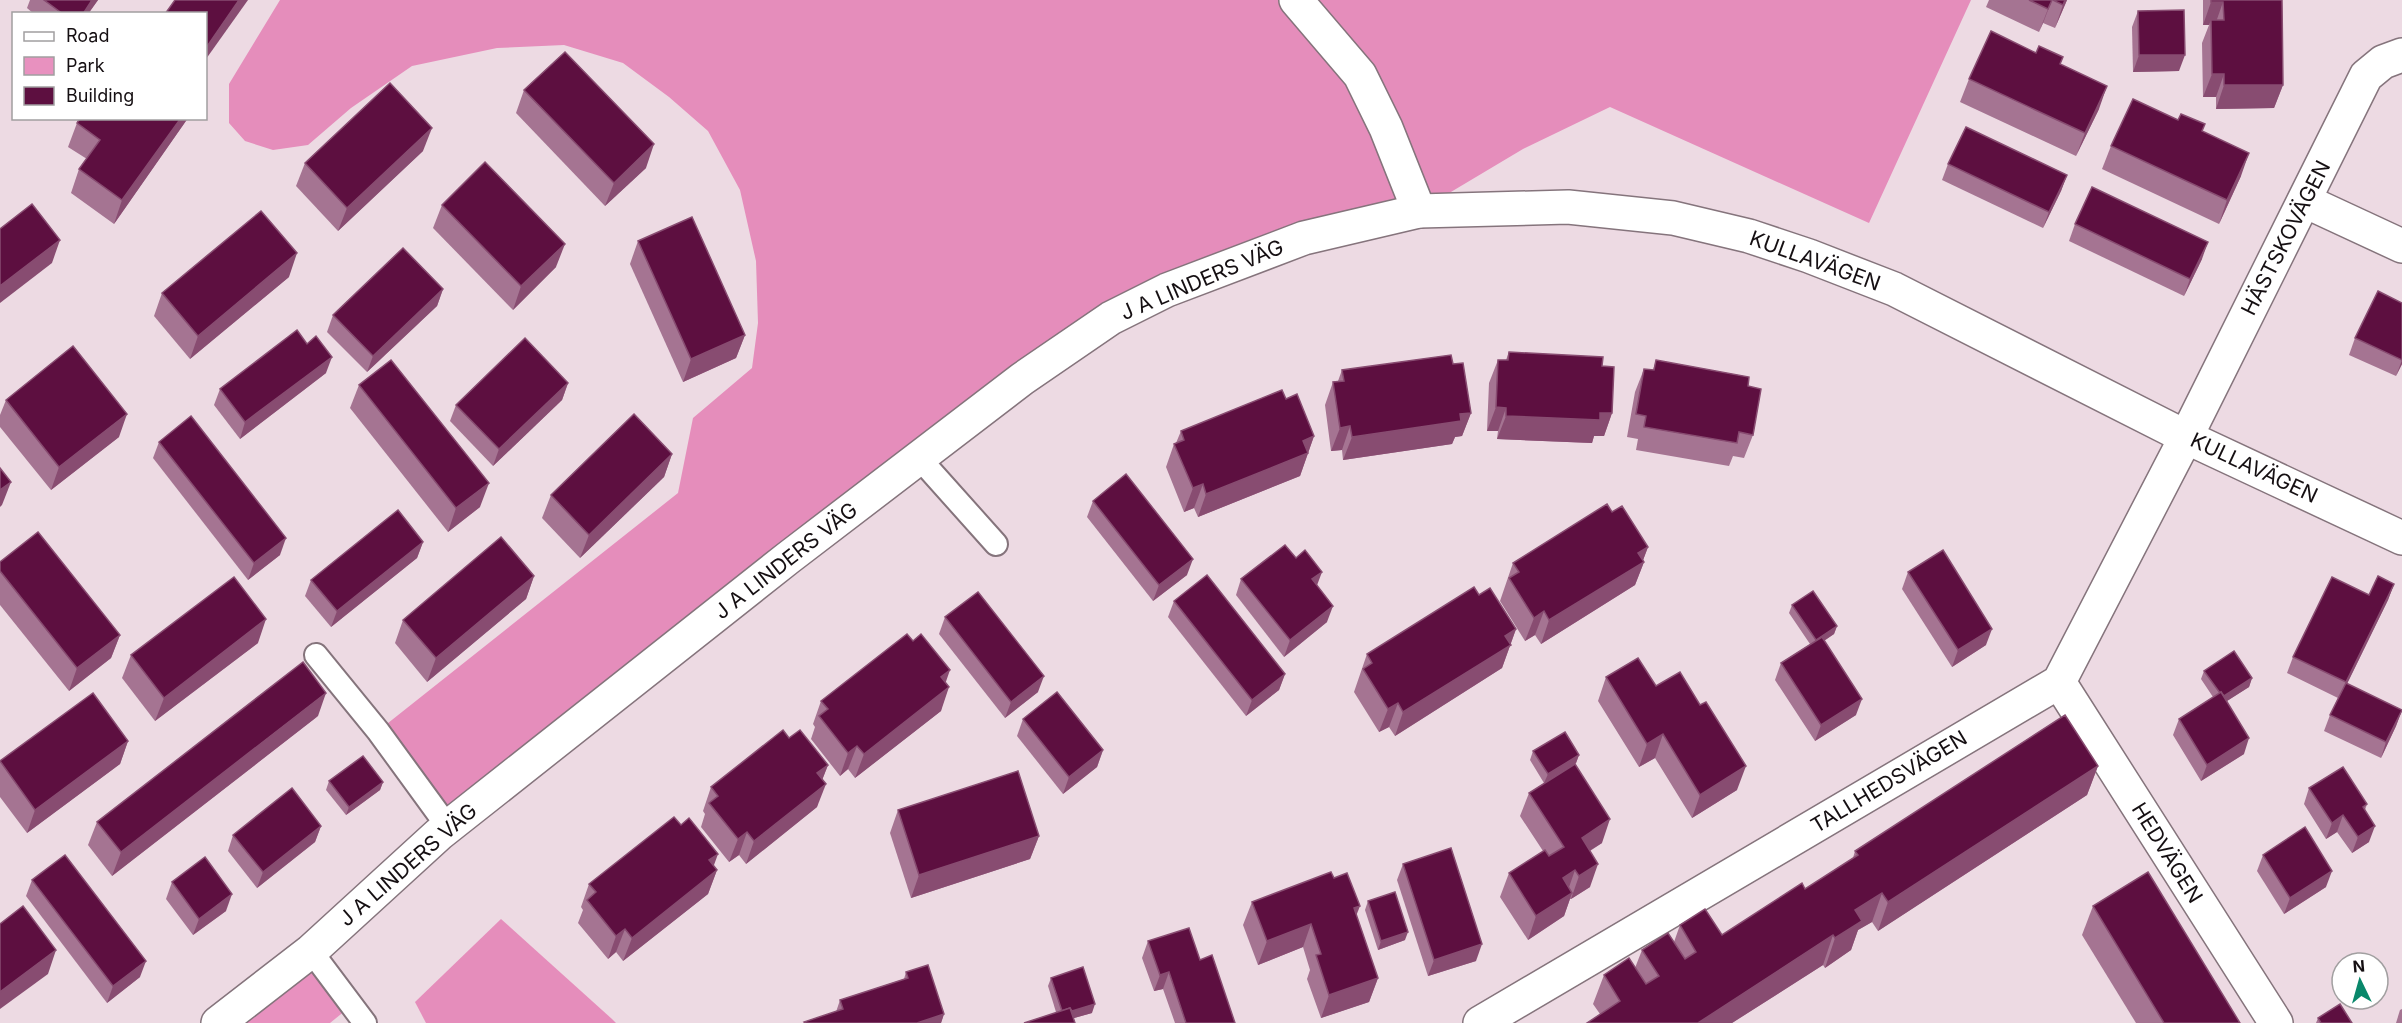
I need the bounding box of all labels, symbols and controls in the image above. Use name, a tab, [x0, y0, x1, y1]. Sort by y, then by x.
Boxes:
legend	[12, 12, 207, 120]
text: Road	[66, 25, 109, 46]
text: Park	[66, 55, 105, 76]
text: Building	[66, 85, 134, 106]
street label: HÄSTSKOVÄGEN	[2235, 156, 2335, 319]
street label: KULLAVÄGEN	[1746, 224, 1884, 296]
street label: J A LINDERS VÄG	[1116, 233, 1287, 325]
street label: KULLAVÄGEN	[2187, 426, 2322, 508]
street label: J A LINDERS VÄG	[709, 496, 862, 624]
street label: TALLHEDSVÄGEN	[1806, 724, 1971, 838]
street label: J A LINDERS VÄG	[333, 797, 482, 931]
street label: HEDVÄGEN	[2127, 797, 2209, 908]
north arrow	[2330, 951, 2390, 1011]
text: N	[2352, 956, 2366, 977]

